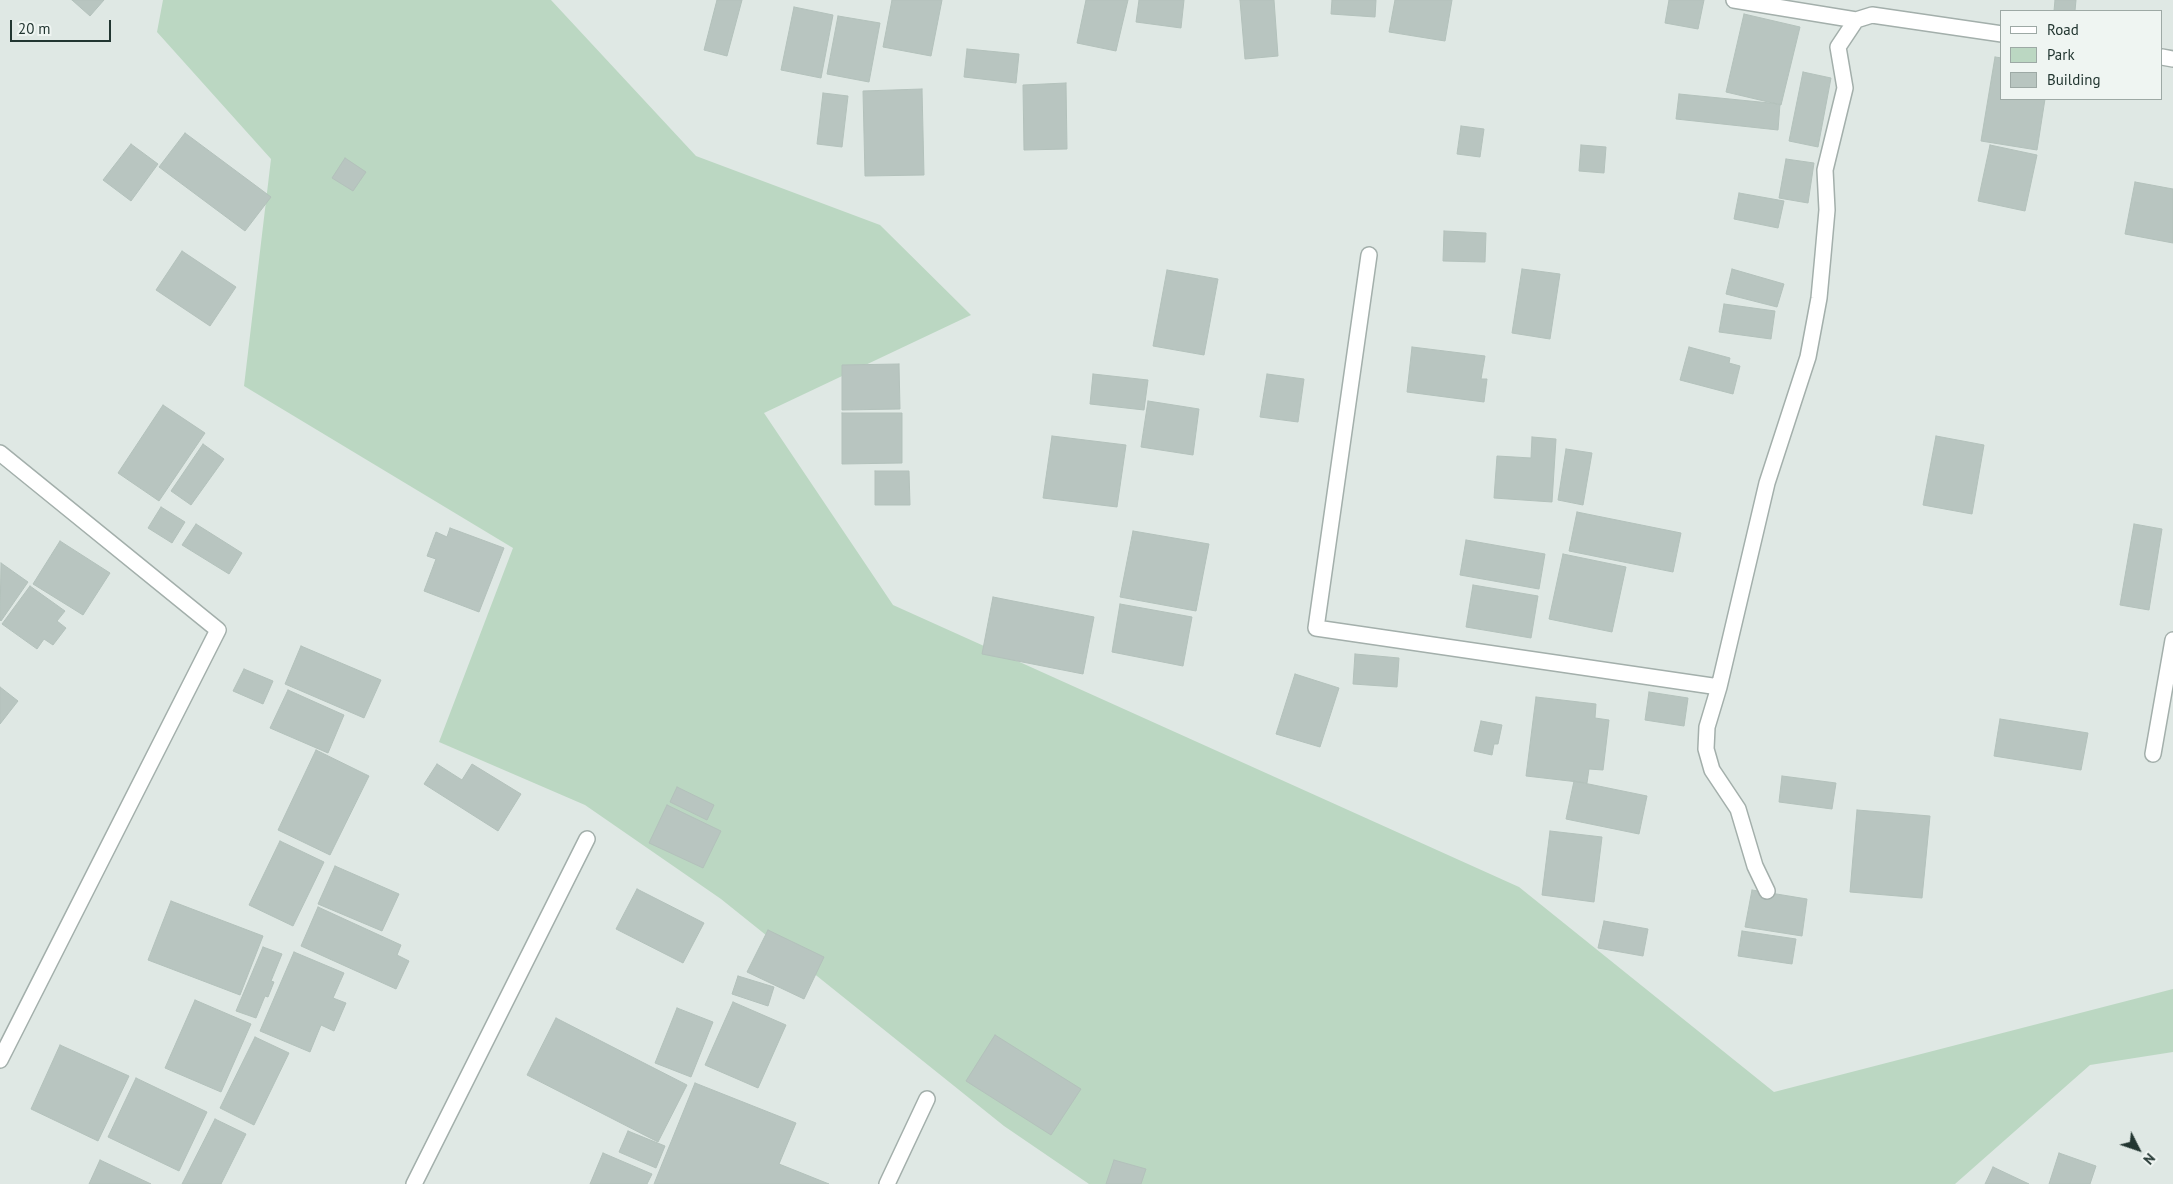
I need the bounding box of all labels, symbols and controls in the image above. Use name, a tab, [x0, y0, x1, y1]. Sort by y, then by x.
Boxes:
scale bar	[12, 10, 114, 42]
legend	[2000, 10, 2163, 100]
text: 20 m	[18, 19, 51, 38]
text: Road	[2047, 20, 2079, 39]
text: Park	[2047, 45, 2075, 64]
text: Building	[2047, 70, 2101, 89]
north arrow	[2113, 1124, 2163, 1174]
text: N	[2140, 1149, 2159, 1168]

